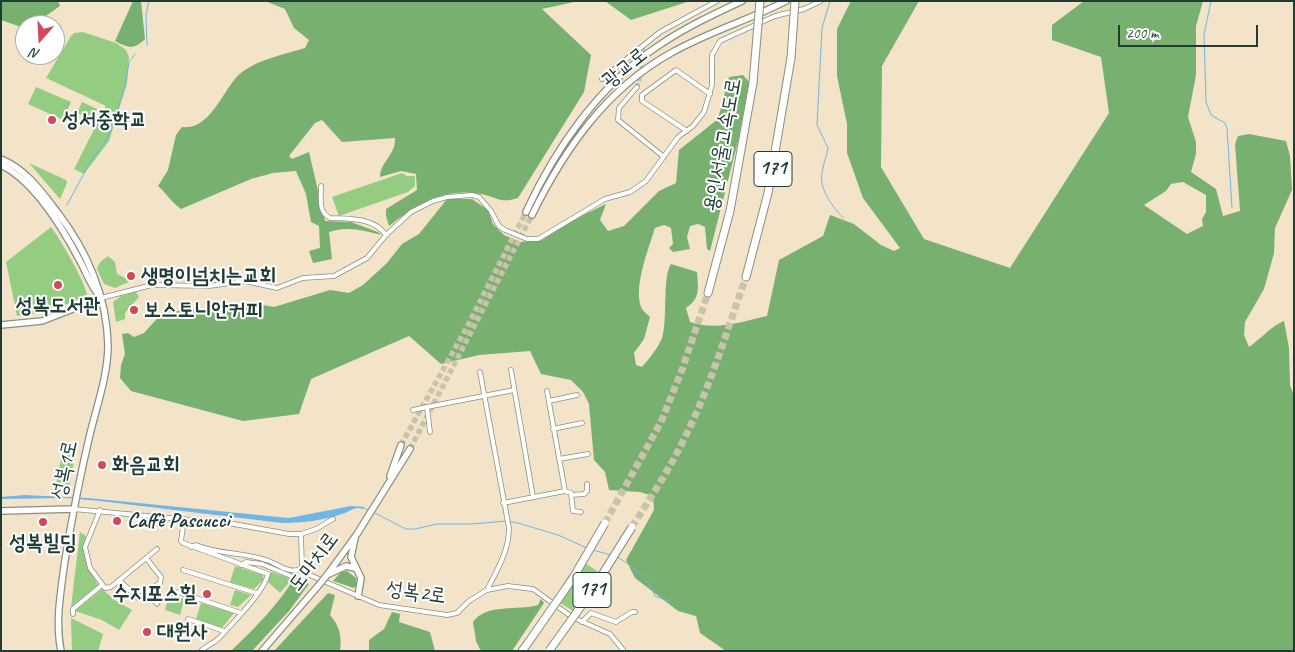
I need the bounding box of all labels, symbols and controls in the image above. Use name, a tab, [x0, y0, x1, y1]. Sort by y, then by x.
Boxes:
north arrow	[15, 15, 65, 65]
scale bar	[1120, 15, 1260, 47]
text: 200 m	[1126, 24, 1158, 43]
street label: 광교로	[597, 42, 653, 94]
text: N	[28, 44, 42, 63]
street label: 용인서울고속도로	[699, 76, 747, 214]
place label: 성서중학교	[62, 107, 146, 133]
marker: 성서중학교	[46, 114, 58, 126]
road number: 171	[754, 152, 792, 186]
place label: 생명이넘치는교회	[141, 263, 276, 289]
marker: 생명이넘치는교회	[125, 270, 137, 282]
marker: 성복도서관	[52, 279, 64, 291]
place label: 성복도서관	[16, 293, 100, 319]
place label: 보스토니안커피	[144, 297, 262, 323]
marker: 보스토니안커피	[128, 304, 140, 316]
street label: 성복1로	[46, 438, 84, 502]
place label: 화음교회	[112, 452, 180, 478]
marker: 화음교회	[96, 459, 108, 471]
place label: Caffè Pascucci	[127, 508, 230, 534]
marker: Caffè Pascucci	[111, 515, 123, 527]
marker: 성복빌딩	[37, 516, 49, 528]
street label: 도마치로	[284, 527, 344, 597]
place label: 성복빌딩	[9, 530, 77, 556]
road number: 171	[573, 572, 611, 608]
street label: 성복2로	[384, 576, 448, 610]
place label: 수지포스힐	[113, 581, 197, 607]
marker: 수지포스힐	[201, 588, 213, 600]
place label: 대원사	[157, 619, 208, 645]
marker: 대원사	[141, 626, 153, 638]

